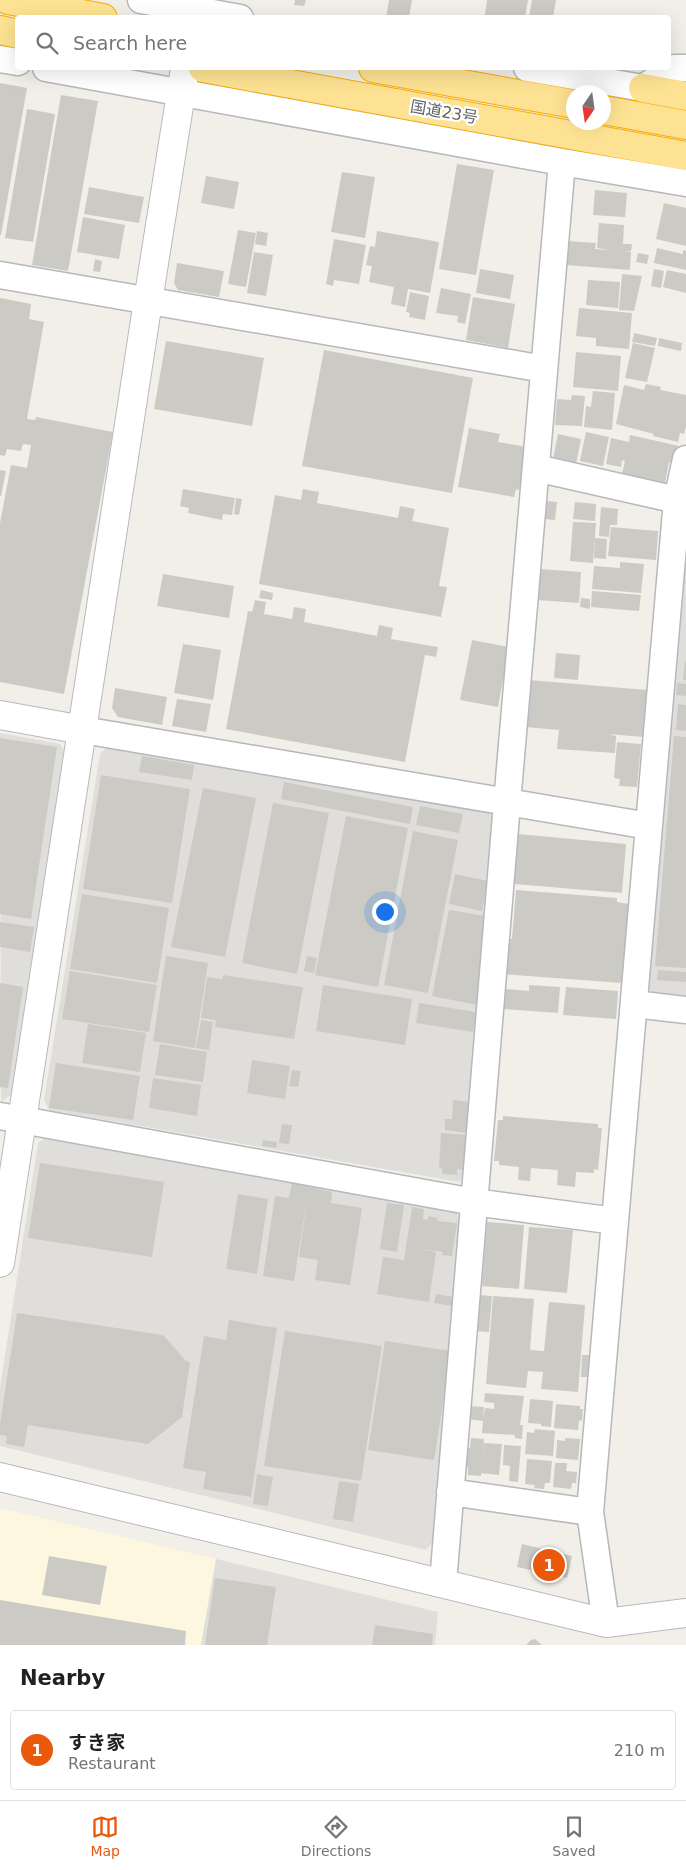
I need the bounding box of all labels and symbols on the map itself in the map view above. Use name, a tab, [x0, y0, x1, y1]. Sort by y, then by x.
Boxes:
north arrow	[566, 85, 611, 130]
street label: 国道23号	[409, 97, 479, 127]
your location	[372, 899, 398, 925]
pin: 1	[533, 1546, 565, 1584]

